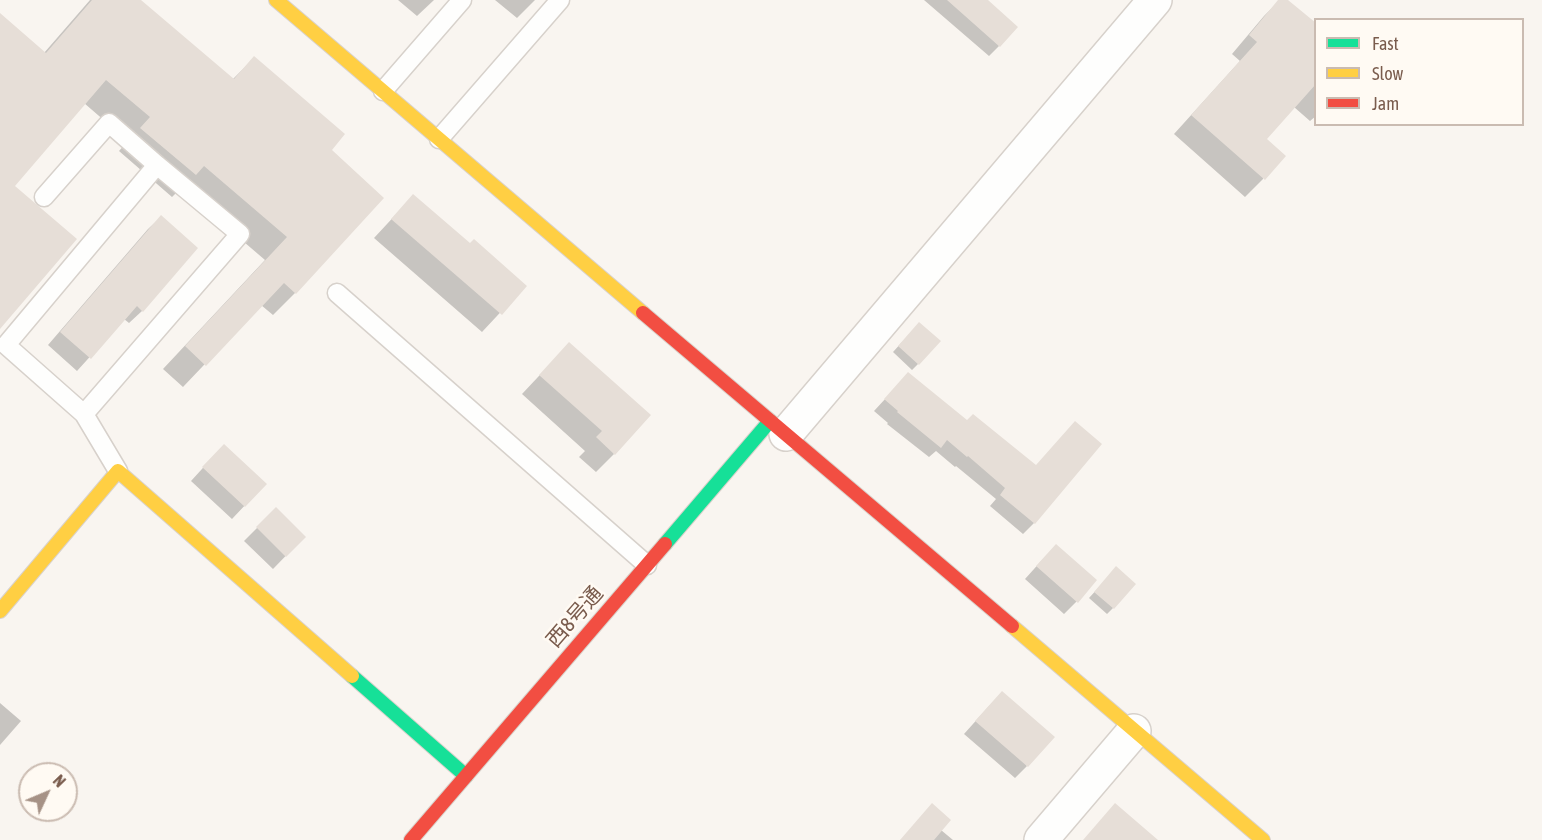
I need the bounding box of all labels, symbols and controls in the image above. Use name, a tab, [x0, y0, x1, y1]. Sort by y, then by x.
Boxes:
legend	[1314, 18, 1524, 126]
text: Fast	[1372, 33, 1399, 54]
text: Slow	[1372, 63, 1403, 84]
text: Jam	[1372, 93, 1399, 114]
street label: 西8号通	[542, 581, 608, 653]
north arrow	[18, 762, 78, 822]
text: N	[50, 771, 69, 791]

